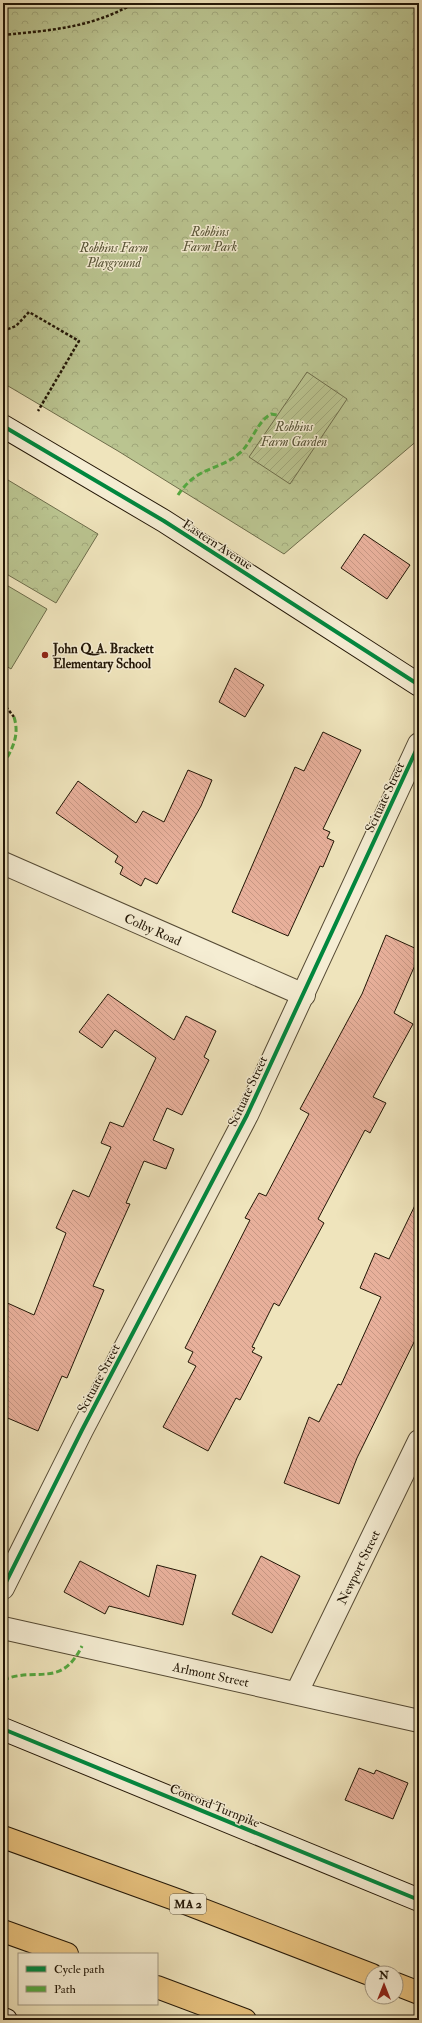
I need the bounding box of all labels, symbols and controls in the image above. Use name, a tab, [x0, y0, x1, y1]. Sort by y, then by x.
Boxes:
park label: Robbins Farm Park	[182, 224, 237, 255]
park label: Robbins Farm Playground	[79, 240, 149, 271]
park label: Robbins Farm Garden	[260, 419, 327, 450]
street label: Eastern Avenue	[179, 516, 256, 574]
place label: John Q. A. Brackett Elementary School	[52, 641, 154, 673]
marker: John Q. A. Brackett Elementary School	[40, 650, 50, 660]
street label: Scituate Street	[362, 760, 408, 835]
street label: Colby Road	[121, 910, 184, 951]
street label: Scituate Street	[225, 1054, 271, 1129]
street label: Scituate Street	[74, 1341, 124, 1416]
street label: Newport Street	[334, 1528, 385, 1608]
street label: Arlmont Street	[170, 1659, 250, 1691]
street label: Concord Turnpike	[167, 1781, 263, 1832]
road number: MA 2	[170, 1894, 206, 1914]
legend	[18, 1953, 158, 2005]
text: Cycle path	[54, 1962, 105, 1977]
north arrow	[364, 1965, 404, 2005]
text: N	[378, 1969, 390, 1982]
text: Path	[54, 1982, 77, 1997]

